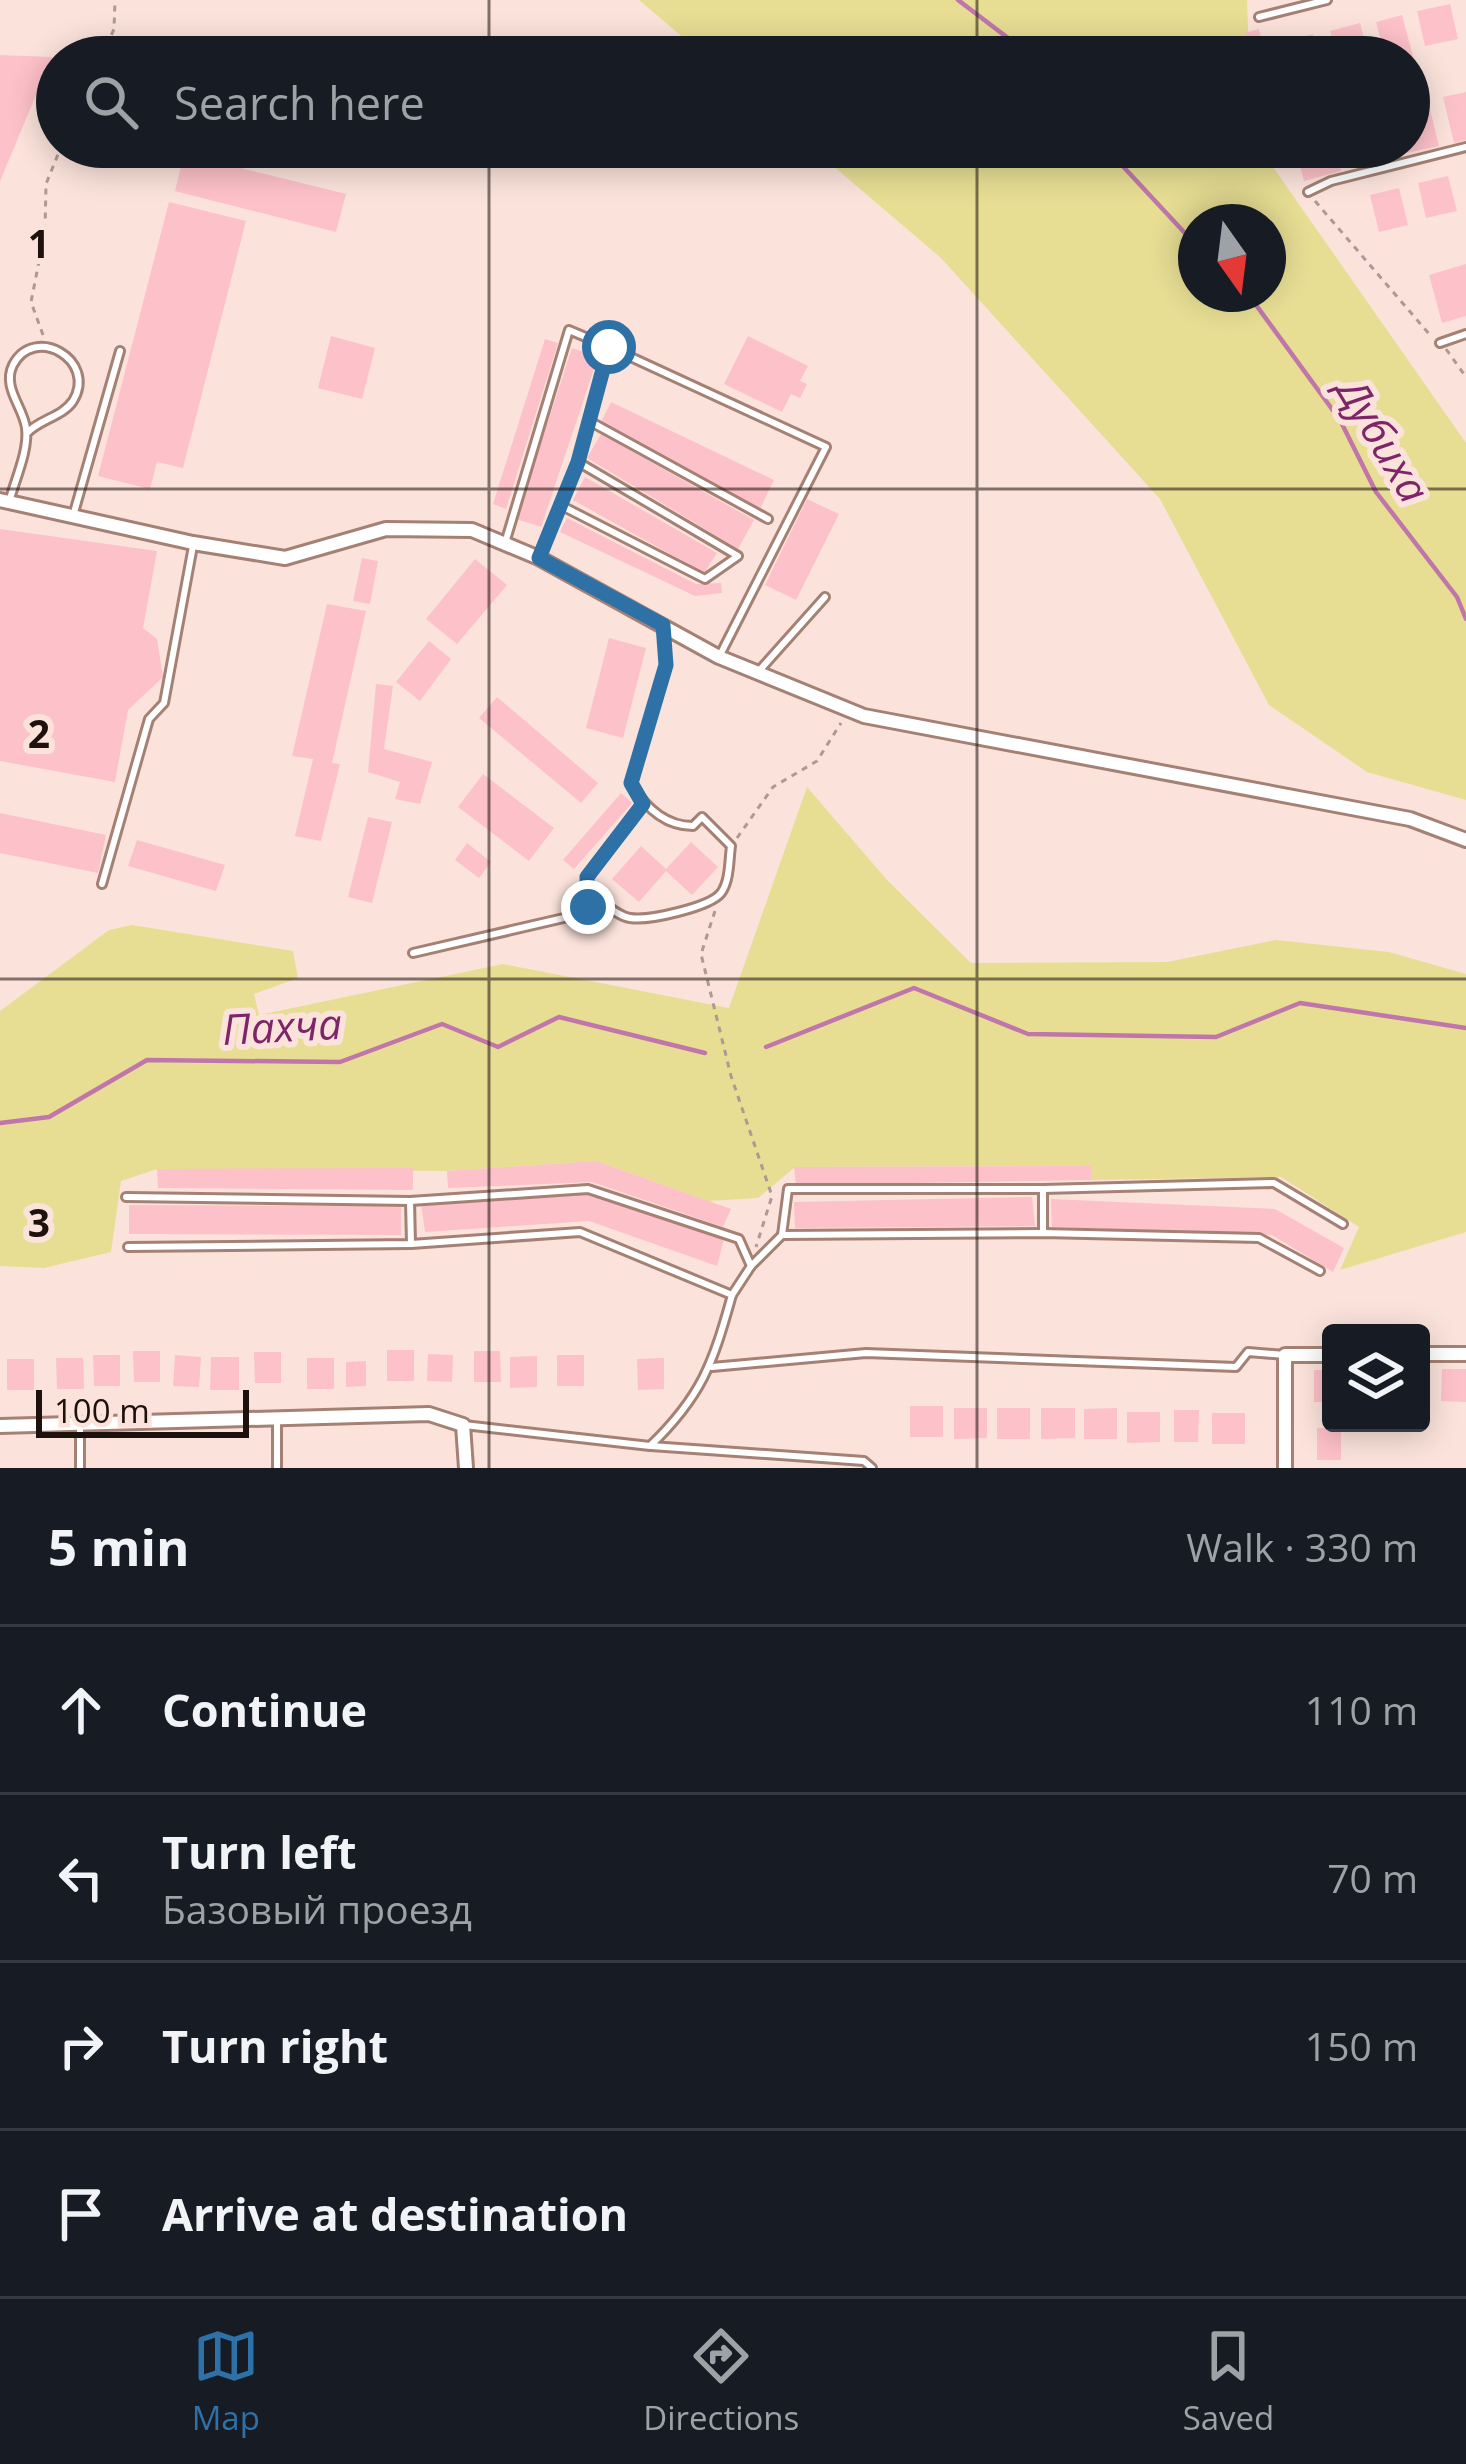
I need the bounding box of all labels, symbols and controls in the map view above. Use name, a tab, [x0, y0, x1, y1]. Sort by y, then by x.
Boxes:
search box	[36, 36, 1430, 168]
icon: search	[78, 69, 144, 135]
text: Search here	[174, 72, 425, 133]
north arrow	[1178, 204, 1286, 312]
text: 1	[28, 216, 50, 269]
route start	[582, 320, 636, 374]
water label: Дубиха	[1323, 363, 1444, 513]
text: 2	[28, 706, 50, 759]
route end	[561, 880, 615, 934]
water label: Пахча	[221, 994, 343, 1057]
text: 3	[28, 1195, 50, 1248]
map controls	[1322, 1324, 1430, 1432]
button: layers	[1322, 1324, 1430, 1432]
scale bar	[36, 1384, 249, 1437]
text: 100 m	[54, 1388, 150, 1433]
text: 5 min	[48, 1511, 190, 1581]
text: Walk · 330 m	[1186, 1520, 1418, 1573]
icon: ahead	[48, 1677, 114, 1743]
text: Continue	[162, 1679, 367, 1740]
text: 110 m	[1305, 1683, 1418, 1736]
text: Turn left	[162, 1821, 357, 1882]
icon: left	[48, 1845, 114, 1911]
text: 70 m	[1327, 1851, 1418, 1904]
text: Базовый проезд	[162, 1882, 472, 1935]
icon: right	[48, 2013, 114, 2079]
text: Turn right	[162, 2015, 388, 2076]
text: 150 m	[1305, 2019, 1418, 2072]
icon: arrive	[48, 2181, 114, 2247]
text: Arrive at destination	[162, 2183, 628, 2244]
tab: Map	[192, 2323, 260, 2440]
tab: Directions	[643, 2323, 799, 2440]
tab: Saved	[1183, 2323, 1274, 2440]

